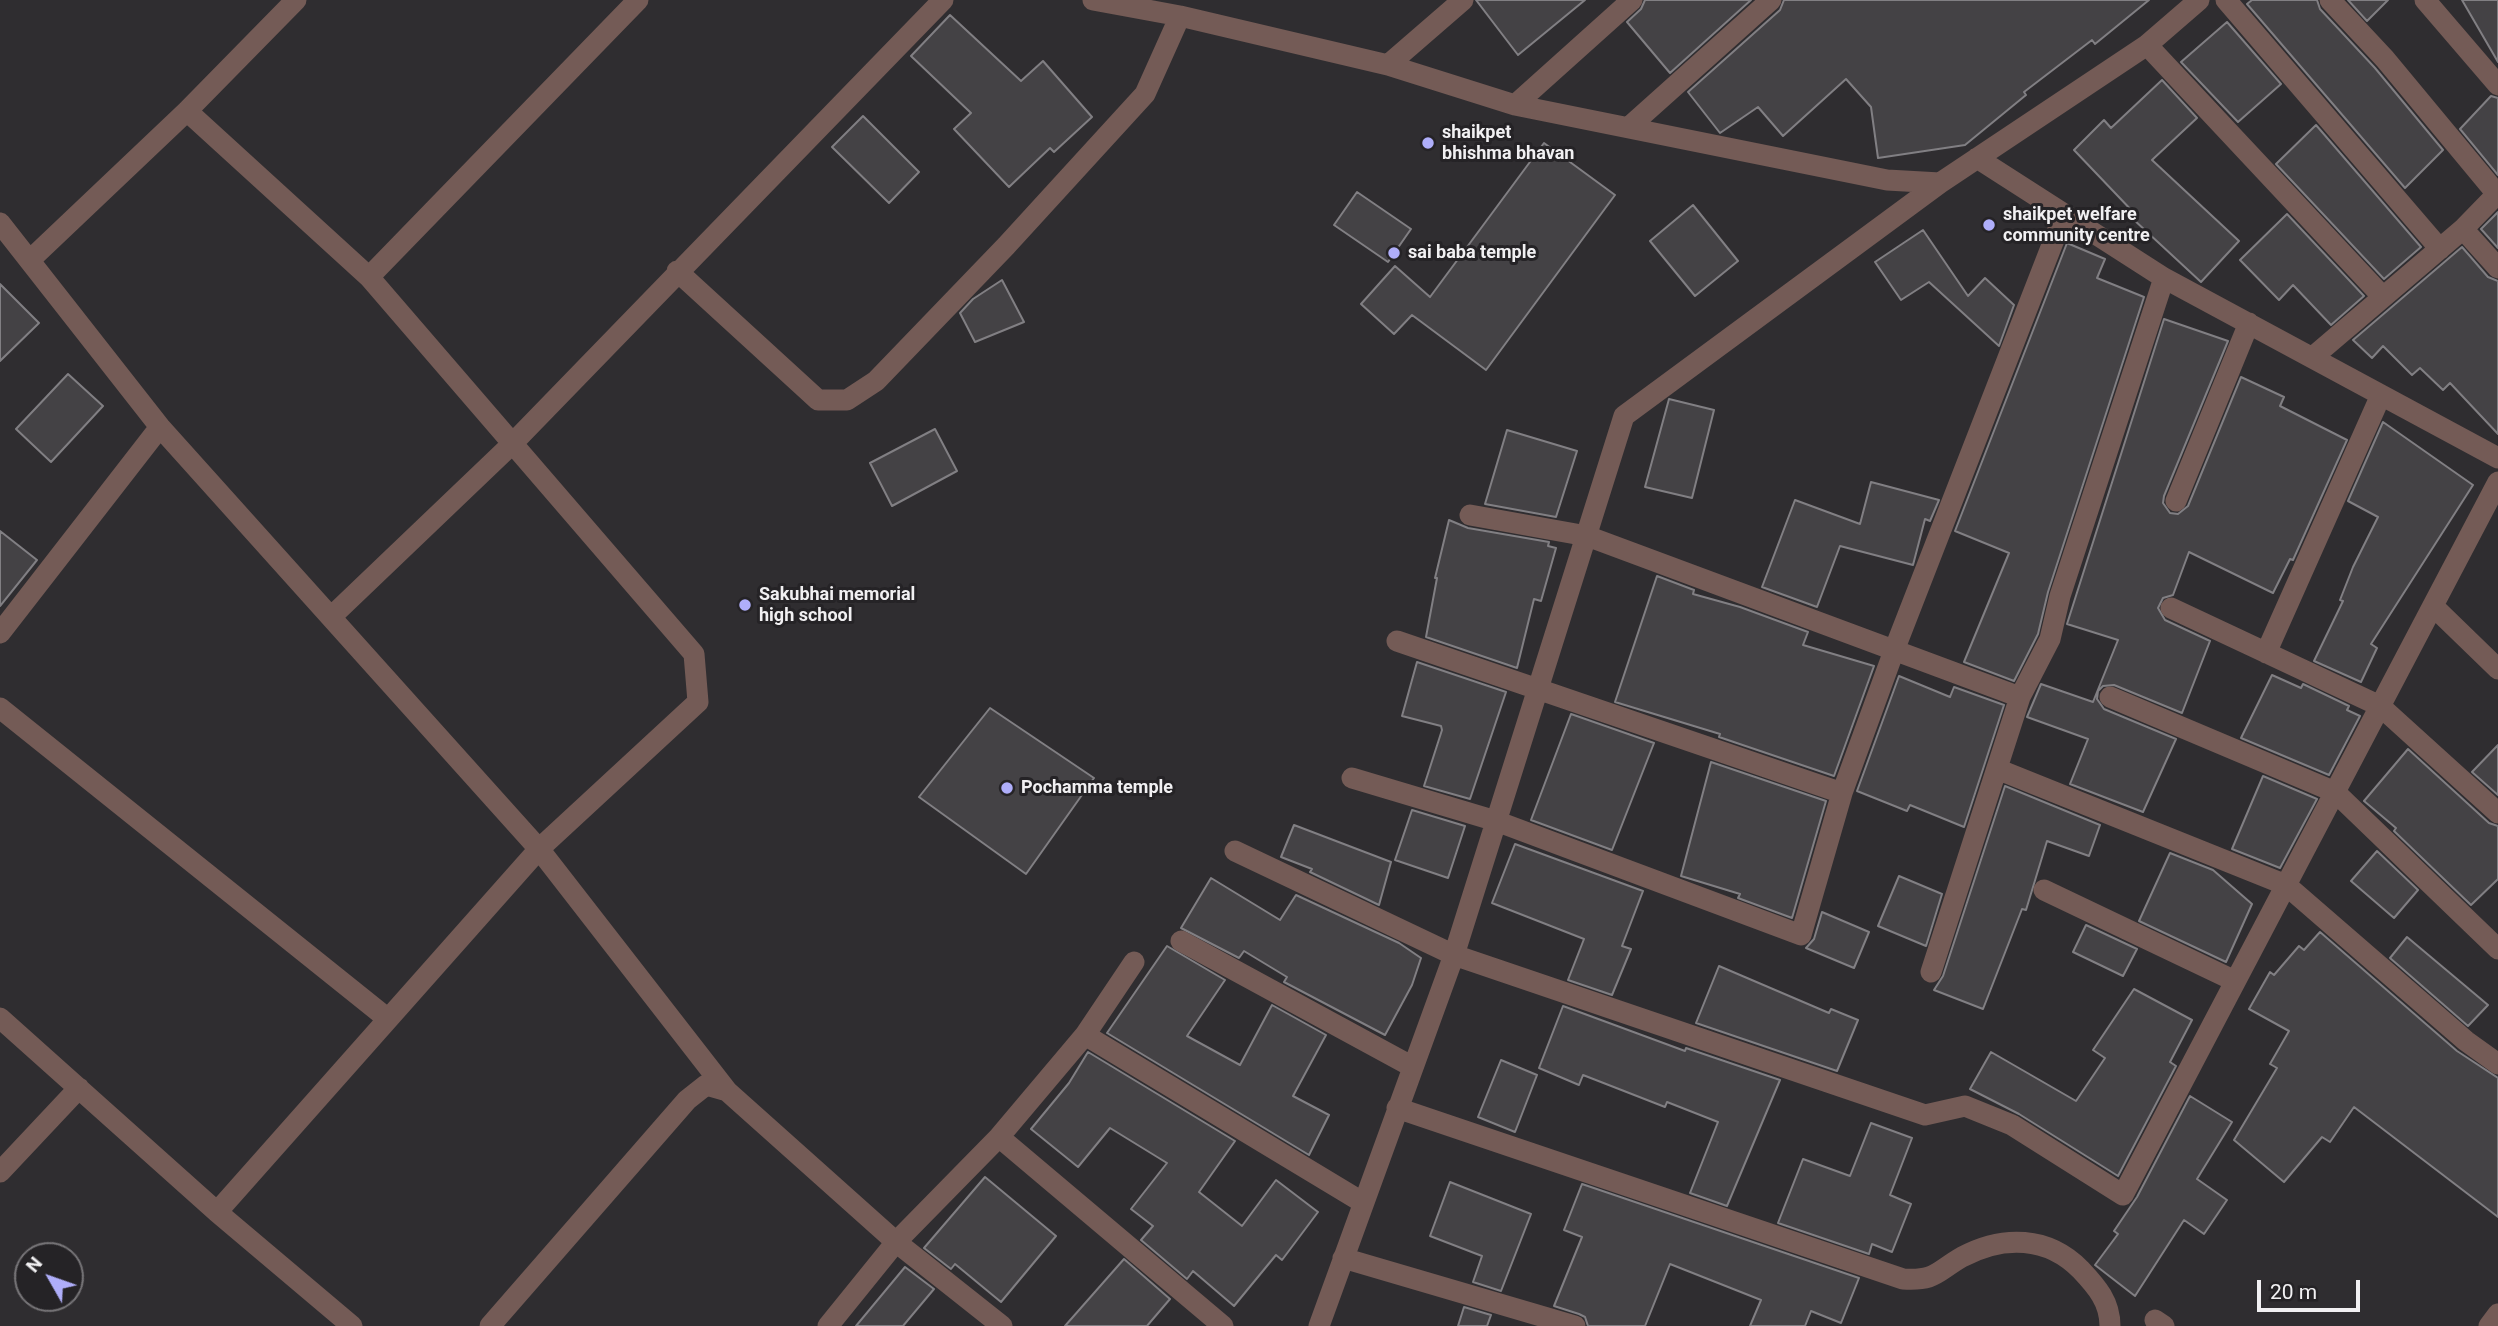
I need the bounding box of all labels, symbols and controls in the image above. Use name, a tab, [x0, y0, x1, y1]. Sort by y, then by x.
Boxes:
place label: shaikpet bhishma bhavan	[1442, 122, 1574, 164]
marker: shaikpet bhishma bhavan	[1420, 135, 1436, 151]
place label: shaikpet welfare community centre	[2003, 204, 2150, 246]
marker: shaikpet welfare community centre	[1981, 217, 1997, 233]
place label: sai baba temple	[1408, 242, 1536, 264]
marker: sai baba temple	[1386, 245, 1402, 261]
place label: Sakubhai memorial high school	[759, 584, 915, 626]
marker: Sakubhai memorial high school	[737, 597, 753, 613]
place label: Pochamma temple	[1021, 777, 1173, 799]
marker: Pochamma temple	[999, 780, 1015, 796]
north arrow	[14, 1242, 84, 1312]
text: N	[21, 1252, 47, 1277]
scale bar	[2260, 1266, 2363, 1310]
text: 20 m	[2270, 1280, 2317, 1304]

